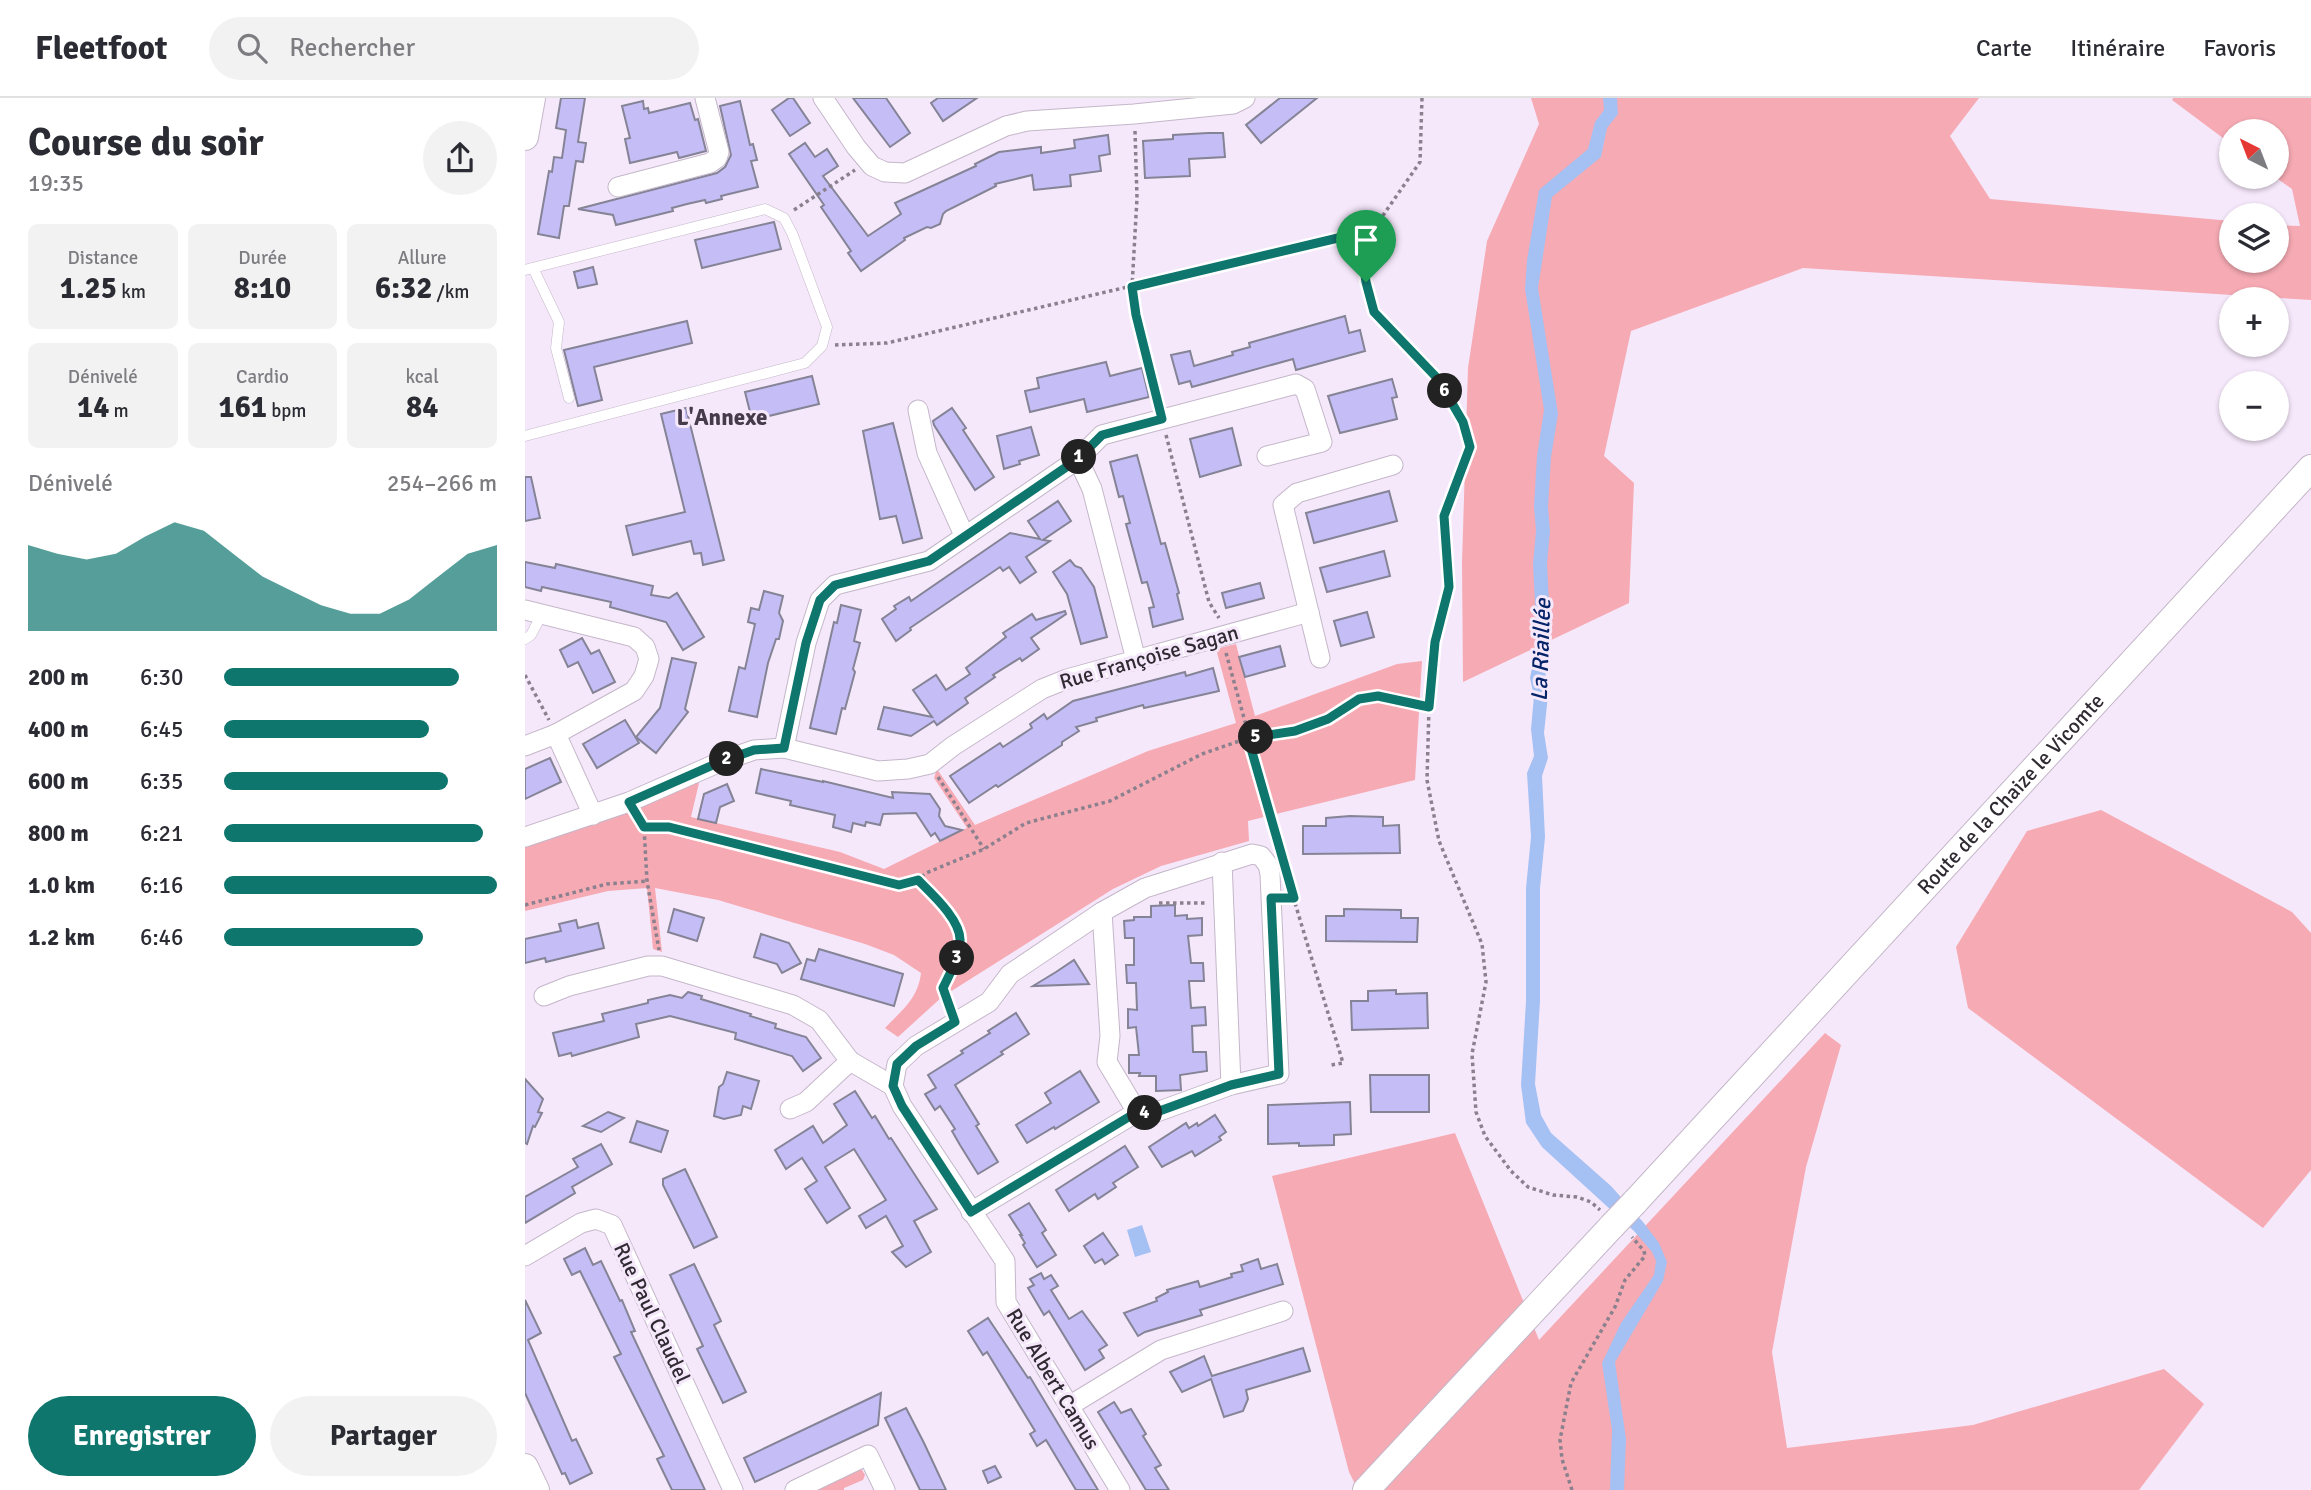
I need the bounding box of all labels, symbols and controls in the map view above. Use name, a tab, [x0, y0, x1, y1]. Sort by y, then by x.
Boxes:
search box	[209, 17, 699, 80]
text: Fleetfoot	[35, 28, 167, 69]
icon: search	[233, 29, 271, 67]
text: Rechercher	[289, 32, 415, 64]
text: Carte	[1976, 33, 2032, 63]
text: Itinéraire	[2070, 33, 2165, 63]
text: Favoris	[2203, 33, 2276, 63]
text: Course du soir	[28, 119, 264, 166]
north arrow	[2219, 119, 2289, 189]
map controls	[2219, 119, 2289, 441]
button: share	[423, 121, 497, 195]
text: 19:35	[28, 169, 84, 198]
button: layers	[2219, 203, 2289, 273]
pin	[1336, 210, 1396, 282]
icon: arrive	[1347, 221, 1385, 259]
text: Distance	[67, 246, 138, 270]
text: Durée	[238, 246, 287, 270]
text: Allure	[398, 246, 447, 270]
text: 1.25	[60, 270, 117, 307]
text: 8:10	[234, 270, 291, 307]
text: 6:32	[375, 270, 432, 307]
text: km	[117, 280, 146, 304]
text: /km	[432, 280, 469, 304]
button: +	[2219, 287, 2289, 357]
text: Dénivelé	[68, 365, 138, 389]
text: Cardio	[236, 365, 289, 389]
text: kcal	[406, 365, 439, 389]
button: −	[2219, 371, 2289, 441]
pin: 6	[1427, 374, 1462, 408]
text: 6	[1439, 378, 1450, 402]
text: 14	[77, 389, 109, 426]
text: 161	[218, 389, 267, 426]
text: 84	[406, 389, 438, 426]
text: m	[109, 399, 129, 423]
text: bpm	[267, 399, 307, 423]
district label: L'Annexe	[677, 403, 767, 432]
pin: 1	[1061, 440, 1097, 474]
text: 1	[1073, 444, 1084, 468]
text: Dénivelé	[28, 469, 113, 498]
text: 254–266 m	[387, 469, 497, 498]
water label: La Riaillée	[1525, 597, 1557, 702]
street label: Rue Françoise Sagan	[1057, 619, 1241, 695]
text: 200 m	[28, 663, 89, 692]
text: 6:30	[140, 663, 183, 692]
street label: Route de la Chaize le Vicomte	[1912, 688, 2110, 900]
text: 400 m	[28, 715, 89, 744]
text: 6:45	[140, 715, 183, 744]
pin: 5	[1239, 720, 1273, 754]
text: 5	[1250, 724, 1261, 748]
pin: 2	[709, 742, 745, 776]
text: 2	[721, 746, 732, 770]
text: 600 m	[28, 767, 89, 796]
text: 6:35	[140, 767, 183, 796]
text: 800 m	[28, 819, 89, 848]
text: 6:21	[140, 819, 183, 848]
text: 1.0 km	[28, 871, 95, 900]
text: 6:16	[140, 871, 183, 900]
text: 1.2 km	[28, 923, 95, 952]
text: 6:46	[140, 923, 183, 952]
pin: 3	[939, 940, 975, 976]
text: 3	[951, 945, 962, 969]
pin: 4	[1127, 1096, 1163, 1130]
text: 4	[1139, 1100, 1150, 1124]
street label: Rue Paul Claudel	[608, 1239, 696, 1387]
street label: Rue Albert Camus	[1001, 1304, 1105, 1454]
button: Enregistrer	[28, 1396, 256, 1476]
button: Partager	[270, 1396, 497, 1476]

